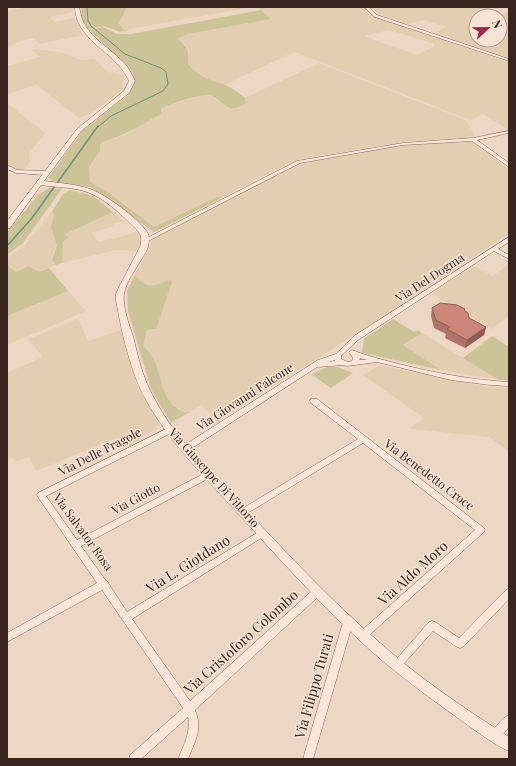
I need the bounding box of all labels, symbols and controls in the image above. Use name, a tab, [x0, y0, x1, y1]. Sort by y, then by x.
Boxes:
north arrow	[468, 8, 508, 48]
text: N	[489, 18, 506, 31]
street label: Via Del Dogma	[391, 249, 467, 306]
street label: Via Giovanni Falcone	[192, 359, 296, 434]
street label: Via Delle Fragole	[55, 423, 143, 479]
street label: Via Giuseppe Di Vittorio	[165, 423, 264, 531]
street label: Via Benedetto Croce	[381, 434, 478, 513]
street label: Via Giotto	[108, 478, 163, 518]
street label: Via Salvator Rosa	[50, 489, 117, 573]
street label: Via L. Giotdano	[141, 530, 234, 598]
street label: Via Aldo Moro	[373, 536, 452, 610]
street label: Via Cristoforo Colombo	[179, 585, 302, 699]
street label: Via Filippo Turati	[289, 631, 338, 741]

